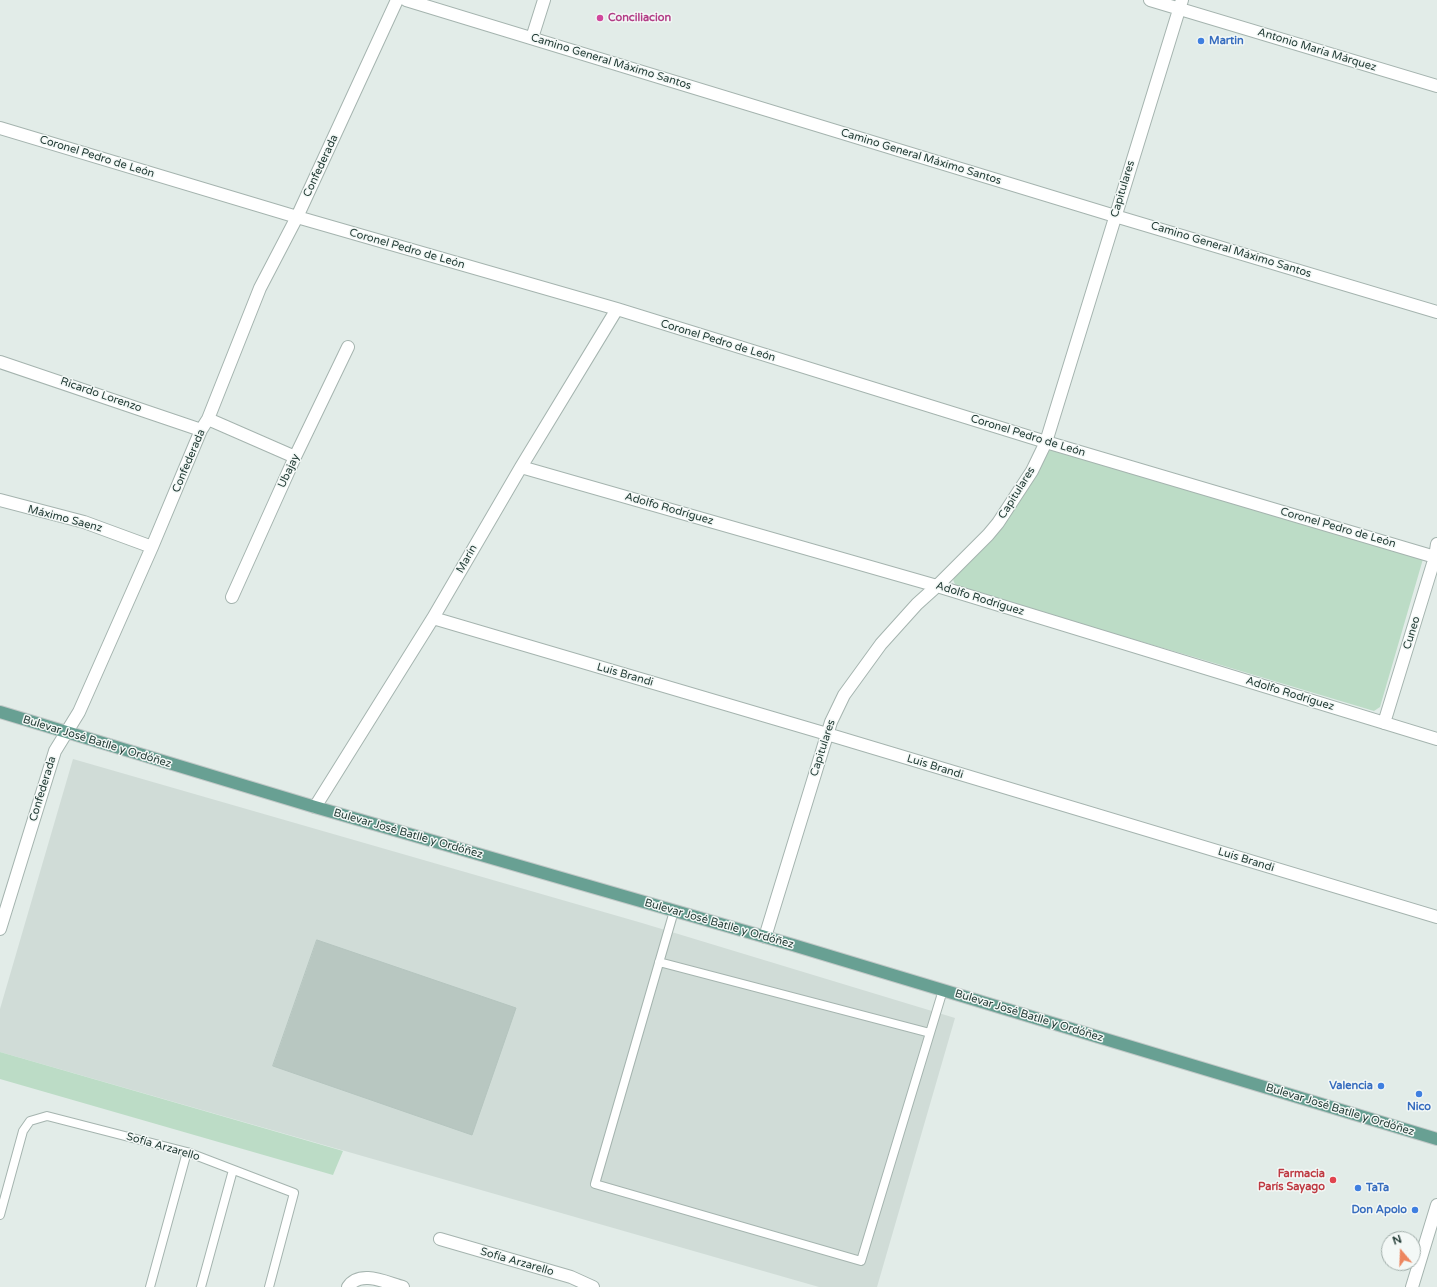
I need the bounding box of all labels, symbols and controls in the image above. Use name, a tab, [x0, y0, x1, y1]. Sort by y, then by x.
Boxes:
place label: Conciliacion	[608, 11, 671, 25]
marker: Conciliacion	[595, 13, 605, 23]
street label: Antonio María Márquez	[1256, 26, 1378, 74]
street label: Camino General Máximo Santos	[529, 31, 693, 93]
place label: Martin	[1209, 34, 1244, 48]
marker: Martin	[1196, 36, 1206, 46]
street label: Camino General Máximo Santos	[839, 126, 1003, 188]
street label: Coronel Pedro de León	[38, 133, 156, 181]
street label: Confederada	[301, 133, 341, 199]
street label: Capitulares	[1108, 159, 1138, 219]
street label: Camino General Máximo Santos	[1149, 219, 1313, 281]
street label: Coronel Pedro de León	[348, 226, 466, 272]
street label: Coronel Pedro de León	[659, 317, 777, 365]
street label: Ricardo Lorenzo	[59, 375, 143, 415]
street label: Coronel Pedro de León	[969, 412, 1087, 460]
street label: Confederada	[170, 427, 208, 495]
street label: Ubajay	[275, 452, 303, 490]
street label: Capitulares	[996, 465, 1038, 521]
street label: Adolfo Rodríguez	[623, 490, 715, 528]
street label: Máximo Saenz	[26, 503, 104, 535]
street label: Coronel Pedro de León	[1279, 505, 1397, 551]
street label: Marín	[454, 543, 480, 575]
street label: Adolfo Rodríguez	[934, 579, 1026, 619]
street label: Cuneo	[1401, 615, 1423, 651]
street label: Luis Brandi	[595, 661, 655, 689]
street label: Adolfo Rodríguez	[1244, 674, 1336, 714]
street label: Bulevar José Batlle y Ordóñez	[21, 713, 173, 771]
street label: Capitulares	[808, 718, 838, 778]
street label: Luis Brandi	[905, 752, 965, 782]
street label: Confederada	[27, 755, 59, 823]
street label: Bulevar José Batlle y Ordóñez	[332, 806, 484, 862]
street label: Luis Brandi	[1216, 845, 1276, 875]
street label: Bulevar José Batlle y Ordóñez	[643, 896, 795, 952]
street label: Bulevar José Batlle y Ordóñez	[953, 987, 1105, 1045]
place label: Valencia	[1329, 1079, 1373, 1093]
street label: Bulevar José Batlle y Ordóñez	[1264, 1081, 1416, 1139]
marker: Valencia	[1376, 1081, 1386, 1091]
marker: Nico	[1414, 1089, 1424, 1099]
place label: Nico	[1407, 1100, 1431, 1114]
street label: Sofía Arzarello	[125, 1130, 201, 1164]
place label: Farmacia París Sayago	[1258, 1167, 1325, 1193]
marker: Farmacia París Sayago	[1328, 1175, 1338, 1185]
place label: TaTa	[1366, 1181, 1389, 1195]
marker: TaTa	[1353, 1183, 1363, 1193]
place label: Don Apolo	[1352, 1203, 1407, 1217]
marker: Don Apolo	[1410, 1205, 1420, 1215]
north arrow	[1381, 1231, 1421, 1271]
text: N	[1391, 1233, 1404, 1248]
street label: Sofía Arzarello	[479, 1245, 555, 1279]

